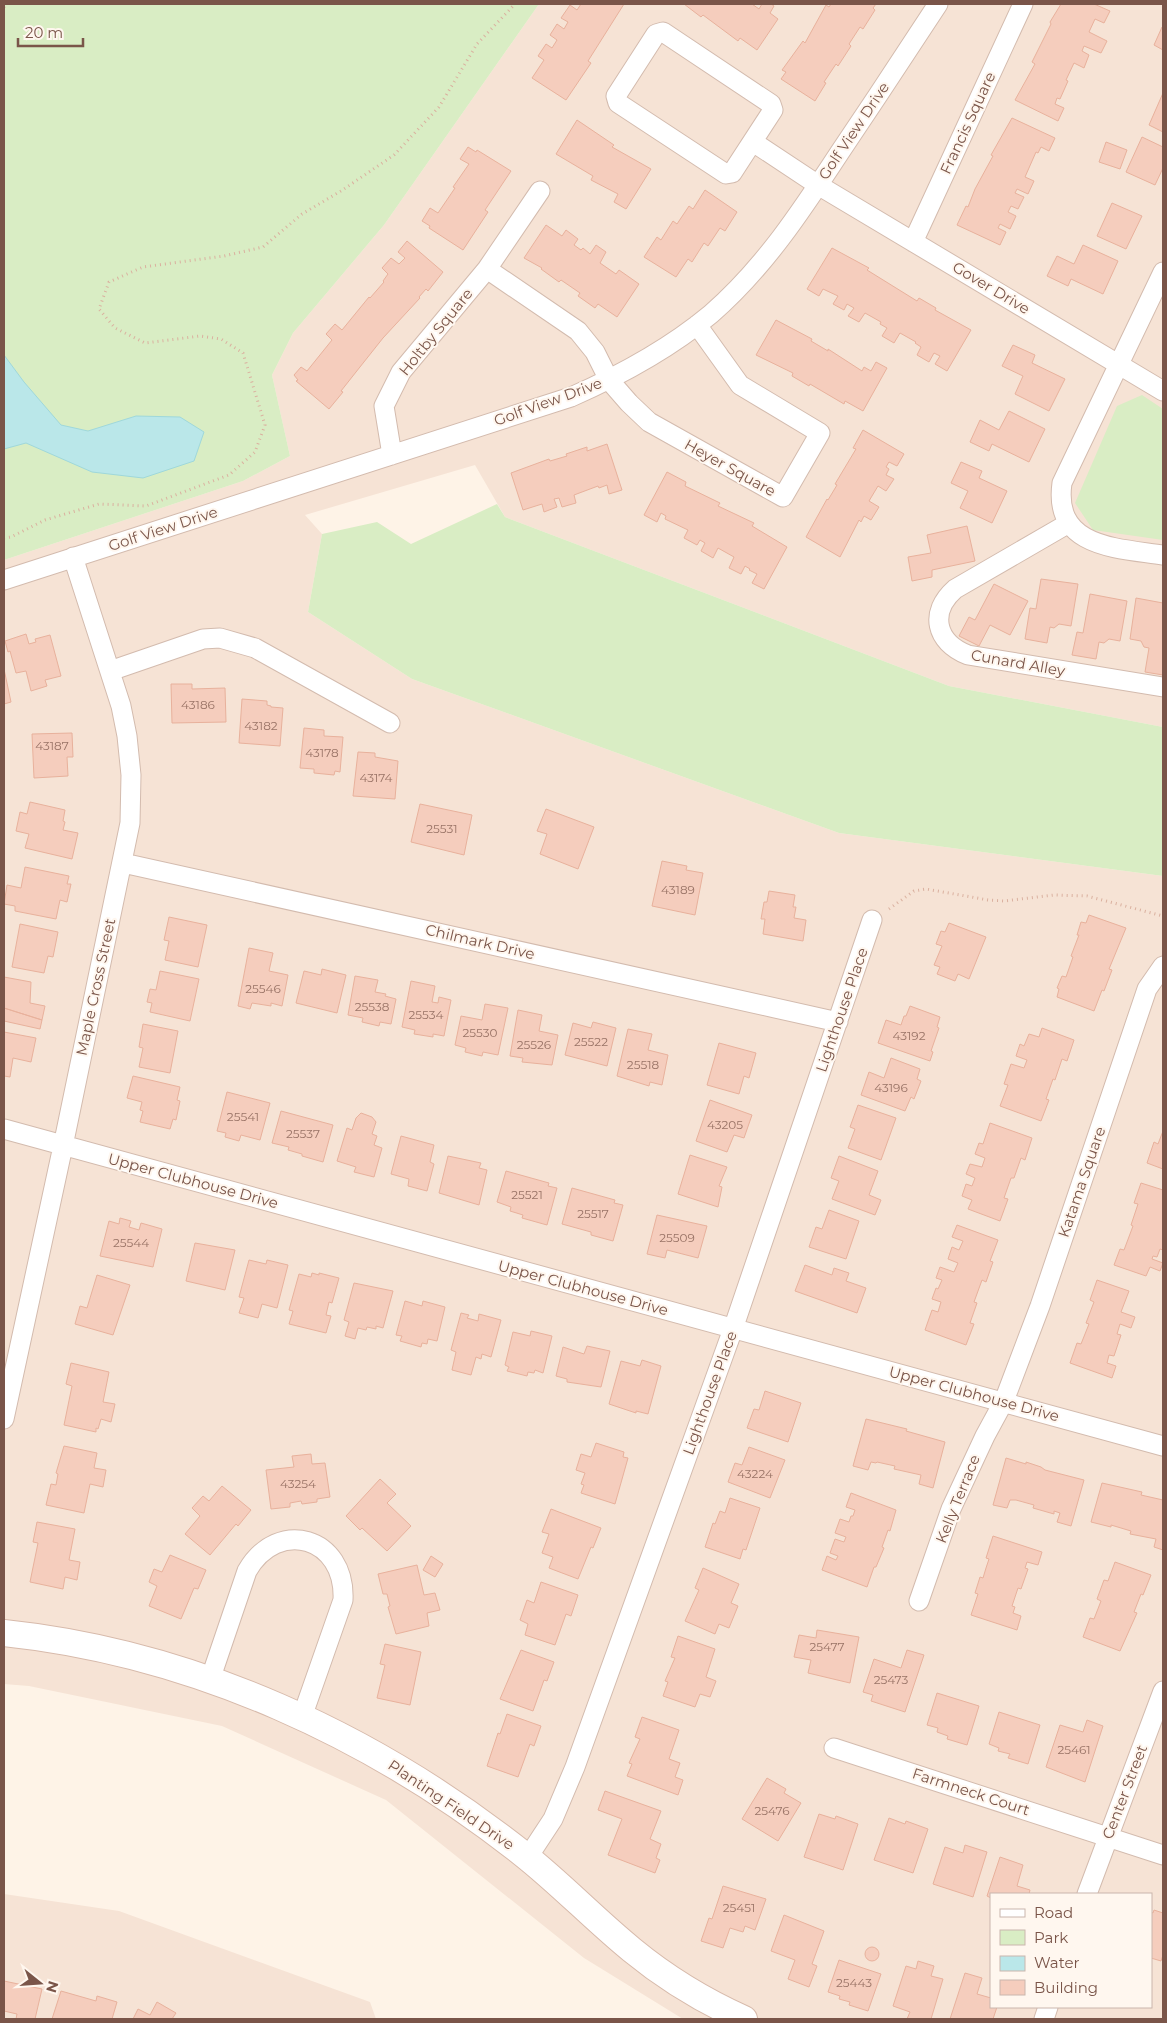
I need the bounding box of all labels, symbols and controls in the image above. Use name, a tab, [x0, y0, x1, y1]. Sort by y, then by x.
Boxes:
scale bar	[18, 15, 82, 47]
text: 20 m	[25, 23, 63, 42]
street label: Francis Square	[936, 69, 1000, 177]
street label: Golf View Drive	[814, 78, 893, 183]
street label: Gover Drive	[949, 257, 1033, 318]
street label: Holtby Square	[395, 284, 477, 379]
street label: Golf View Drive	[491, 373, 604, 430]
street label: Heyer Square	[681, 435, 779, 500]
street label: Golf View Drive	[106, 502, 220, 555]
street label: Cunard Alley	[970, 645, 1068, 680]
house number: 43186	[181, 697, 215, 712]
house number: 43182	[244, 718, 278, 733]
house number: 43187	[35, 738, 69, 753]
house number: 43178	[305, 745, 339, 760]
house number: 43174	[359, 770, 393, 785]
house number: 25531	[426, 821, 458, 836]
house number: 43189	[661, 882, 695, 897]
street label: Maple Cross Street	[72, 916, 119, 1057]
street label: Chilmark Drive	[424, 920, 537, 963]
street label: Lighthouse Place	[811, 945, 872, 1075]
house number: 25546	[245, 981, 281, 996]
house number: 25538	[355, 999, 390, 1014]
house number: 25534	[409, 1007, 444, 1022]
house number: 25530	[463, 1025, 498, 1040]
house number: 43192	[893, 1028, 926, 1043]
house number: 25522	[574, 1034, 608, 1049]
house number: 25526	[517, 1037, 551, 1052]
house number: 25518	[627, 1057, 660, 1072]
house number: 43196	[874, 1080, 908, 1095]
house number: 25541	[227, 1109, 259, 1124]
house number: 43205	[707, 1117, 743, 1132]
street label: Katama Square	[1054, 1124, 1109, 1240]
house number: 25537	[286, 1126, 320, 1141]
street label: Upper Clubhouse Drive	[106, 1149, 280, 1212]
house number: 25521	[511, 1187, 543, 1202]
house number: 25517	[577, 1206, 609, 1221]
house number: 25509	[659, 1230, 695, 1245]
house number: 25544	[113, 1235, 149, 1250]
street label: Upper Clubhouse Drive	[496, 1256, 670, 1319]
street label: Lighthouse Place	[678, 1328, 741, 1457]
street label: Upper Clubhouse Drive	[887, 1362, 1061, 1425]
street label: Kelly Terrace	[931, 1452, 984, 1546]
house number: 43224	[737, 1466, 773, 1481]
house number: 43254	[280, 1476, 316, 1491]
house number: 25477	[809, 1639, 845, 1654]
house number: 25473	[874, 1672, 909, 1687]
house number: 25461	[1057, 1742, 1091, 1757]
street label: Center Street	[1098, 1742, 1151, 1842]
street label: Planting Field Drive	[385, 1755, 518, 1854]
street label: Farmneck Court	[910, 1764, 1032, 1819]
house number: 25476	[754, 1803, 790, 1818]
legend	[990, 1893, 1152, 2008]
house number: 25451	[723, 1900, 755, 1915]
text: Road	[1034, 1903, 1073, 1922]
text: Park	[1034, 1928, 1068, 1947]
text: Water	[1034, 1953, 1080, 1972]
north arrow	[15, 1958, 65, 2008]
house number: 25443	[836, 1975, 872, 1990]
text: Building	[1034, 1978, 1098, 1997]
text: N	[42, 1979, 63, 1995]

